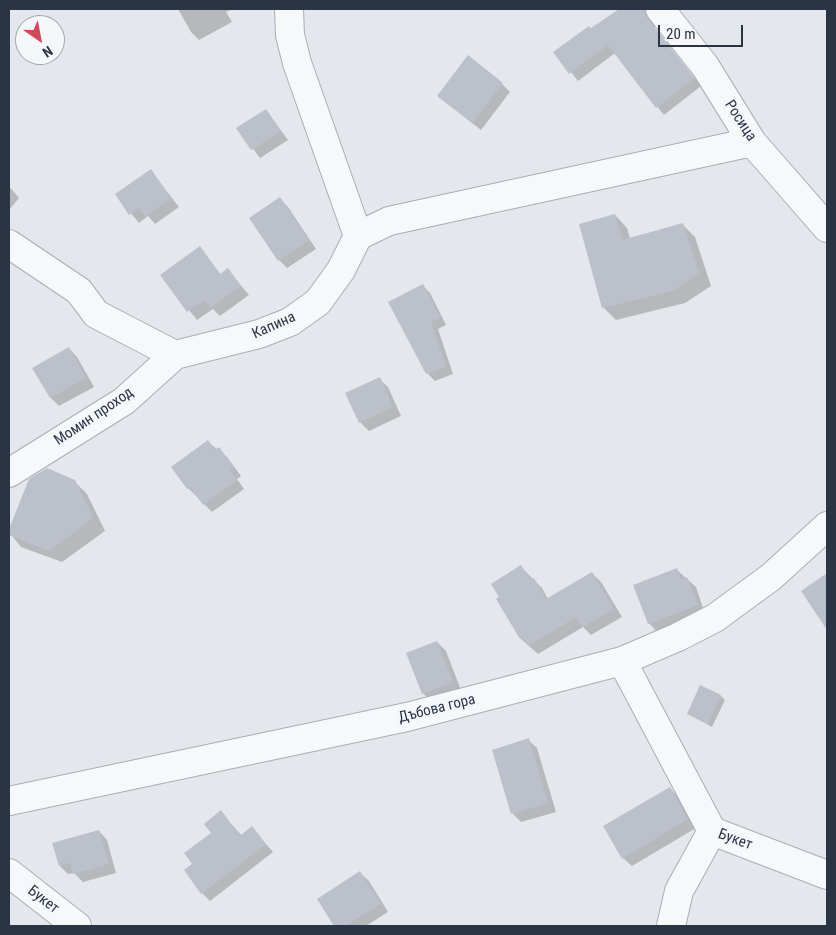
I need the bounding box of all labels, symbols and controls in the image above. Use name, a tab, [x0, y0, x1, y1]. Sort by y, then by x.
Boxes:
north arrow	[15, 15, 65, 65]
scale bar	[661, 15, 746, 47]
text: 20 m	[666, 25, 696, 43]
text: N	[40, 43, 56, 61]
street label: Росица	[720, 97, 760, 145]
street label: Капина	[249, 308, 299, 344]
street label: Момин проход	[51, 384, 137, 450]
street label: Дъбова гора	[397, 691, 477, 727]
street label: Букет	[716, 826, 754, 854]
street label: Букет	[24, 882, 62, 918]

